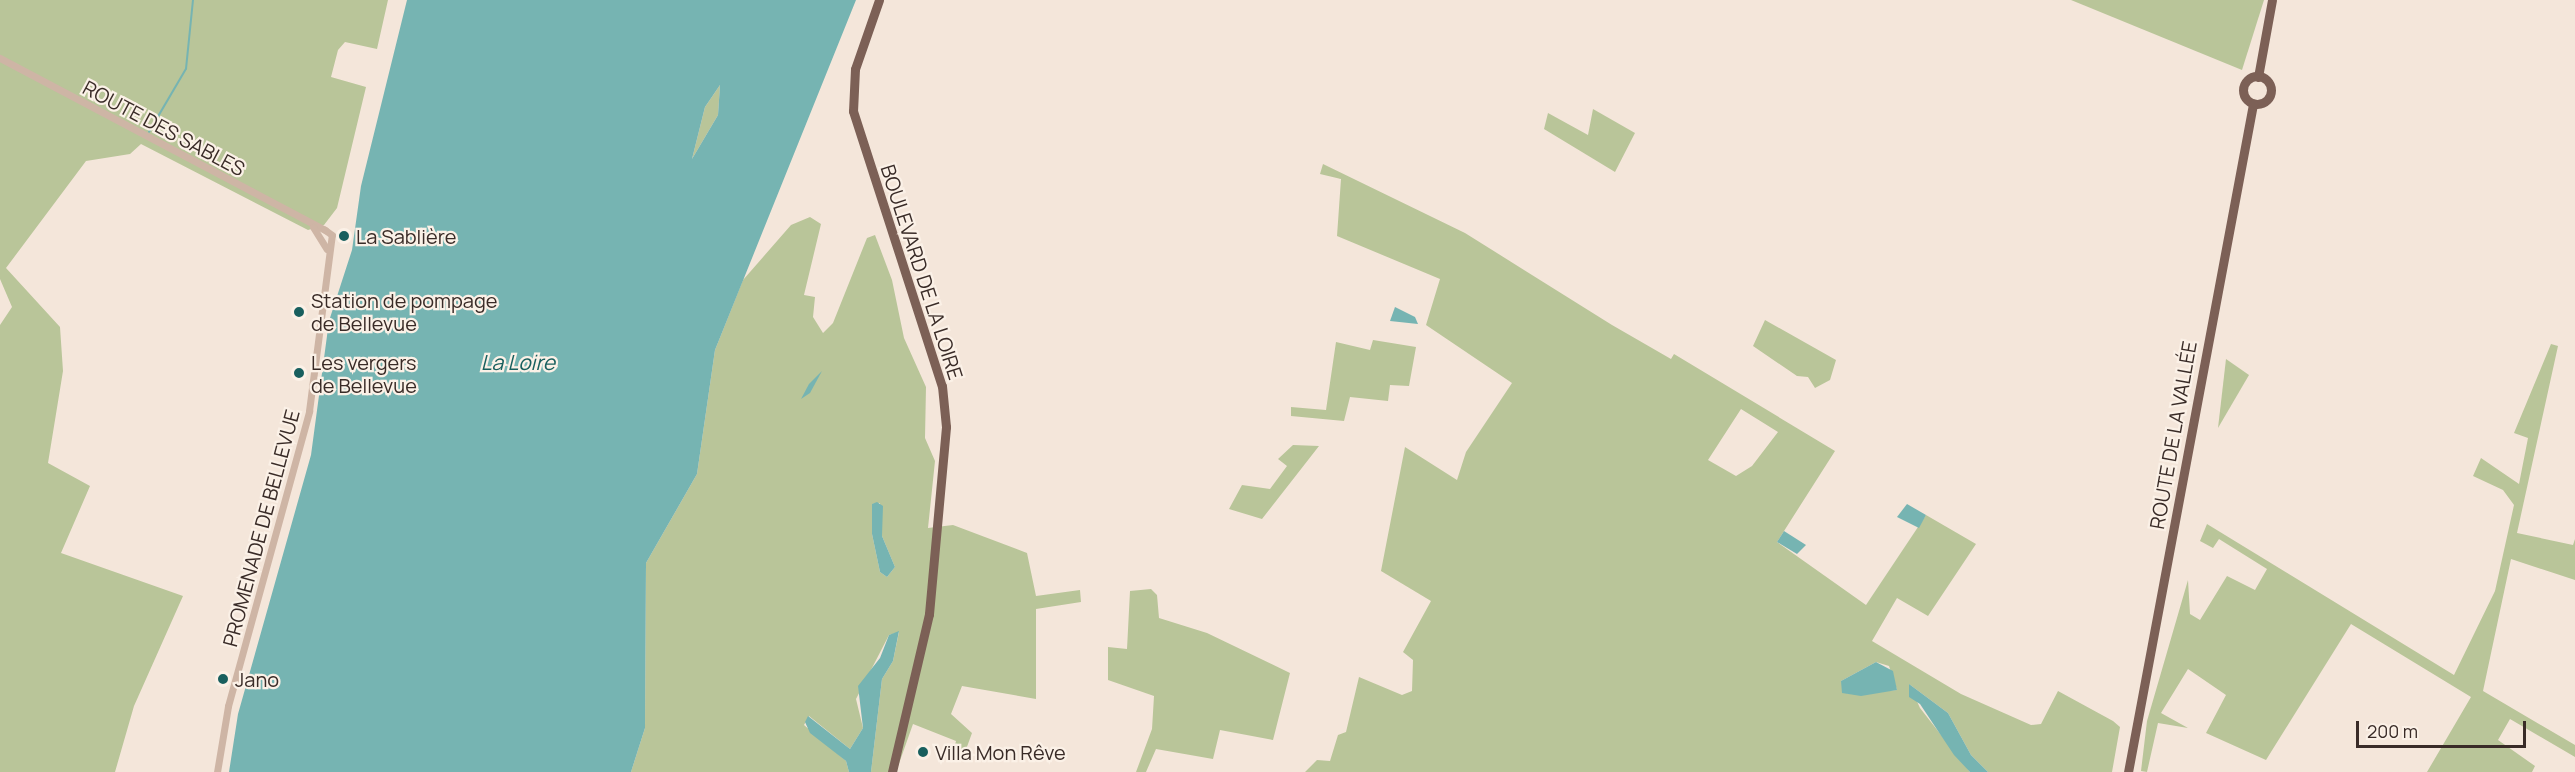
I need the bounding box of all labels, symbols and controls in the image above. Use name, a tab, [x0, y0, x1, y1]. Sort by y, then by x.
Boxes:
street label: ROUTE DES SABLES	[79, 75, 249, 181]
street label: BOULEVARD DE LA LOIRE	[876, 162, 968, 382]
place label: La Sablière	[356, 224, 456, 248]
marker: La Sablière	[337, 229, 351, 243]
place label: Station de pompage de Bellevue	[311, 288, 497, 335]
marker: Station de pompage de Bellevue	[292, 305, 306, 319]
street label: ROUTE DE LA VALLÉE	[2145, 339, 2201, 531]
water label: La Loire	[481, 349, 555, 375]
place label: Les vergers de Bellevue	[311, 350, 417, 397]
marker: Les vergers de Bellevue	[292, 366, 306, 380]
street label: PROMENADE DE BELLEVUE	[218, 407, 304, 649]
place label: Jano	[235, 667, 279, 691]
marker: Jano	[216, 672, 230, 686]
scale bar	[2359, 709, 2528, 747]
text: 200 m	[2367, 719, 2418, 743]
place label: Villa Mon Rêve	[935, 740, 1066, 764]
marker: Villa Mon Rêve	[916, 745, 930, 759]

